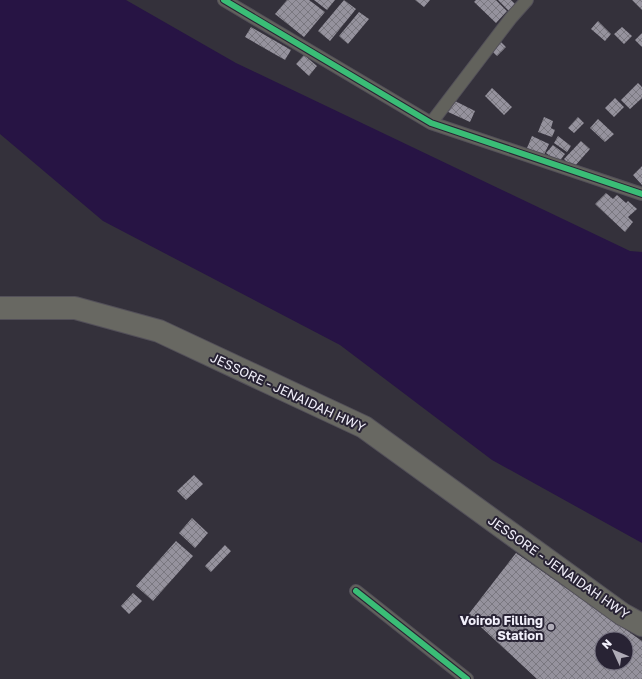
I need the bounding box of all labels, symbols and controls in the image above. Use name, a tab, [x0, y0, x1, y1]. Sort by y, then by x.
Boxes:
street label: JESSORE - JENAIDAH HWY	[208, 349, 369, 435]
street label: JESSORE - JENAIDAH HWY	[485, 512, 633, 622]
place label: Voirob Filling Station	[460, 612, 543, 643]
marker: Voirob Filling Station	[546, 622, 556, 632]
north arrow	[594, 631, 634, 671]
text: N	[599, 636, 614, 651]

